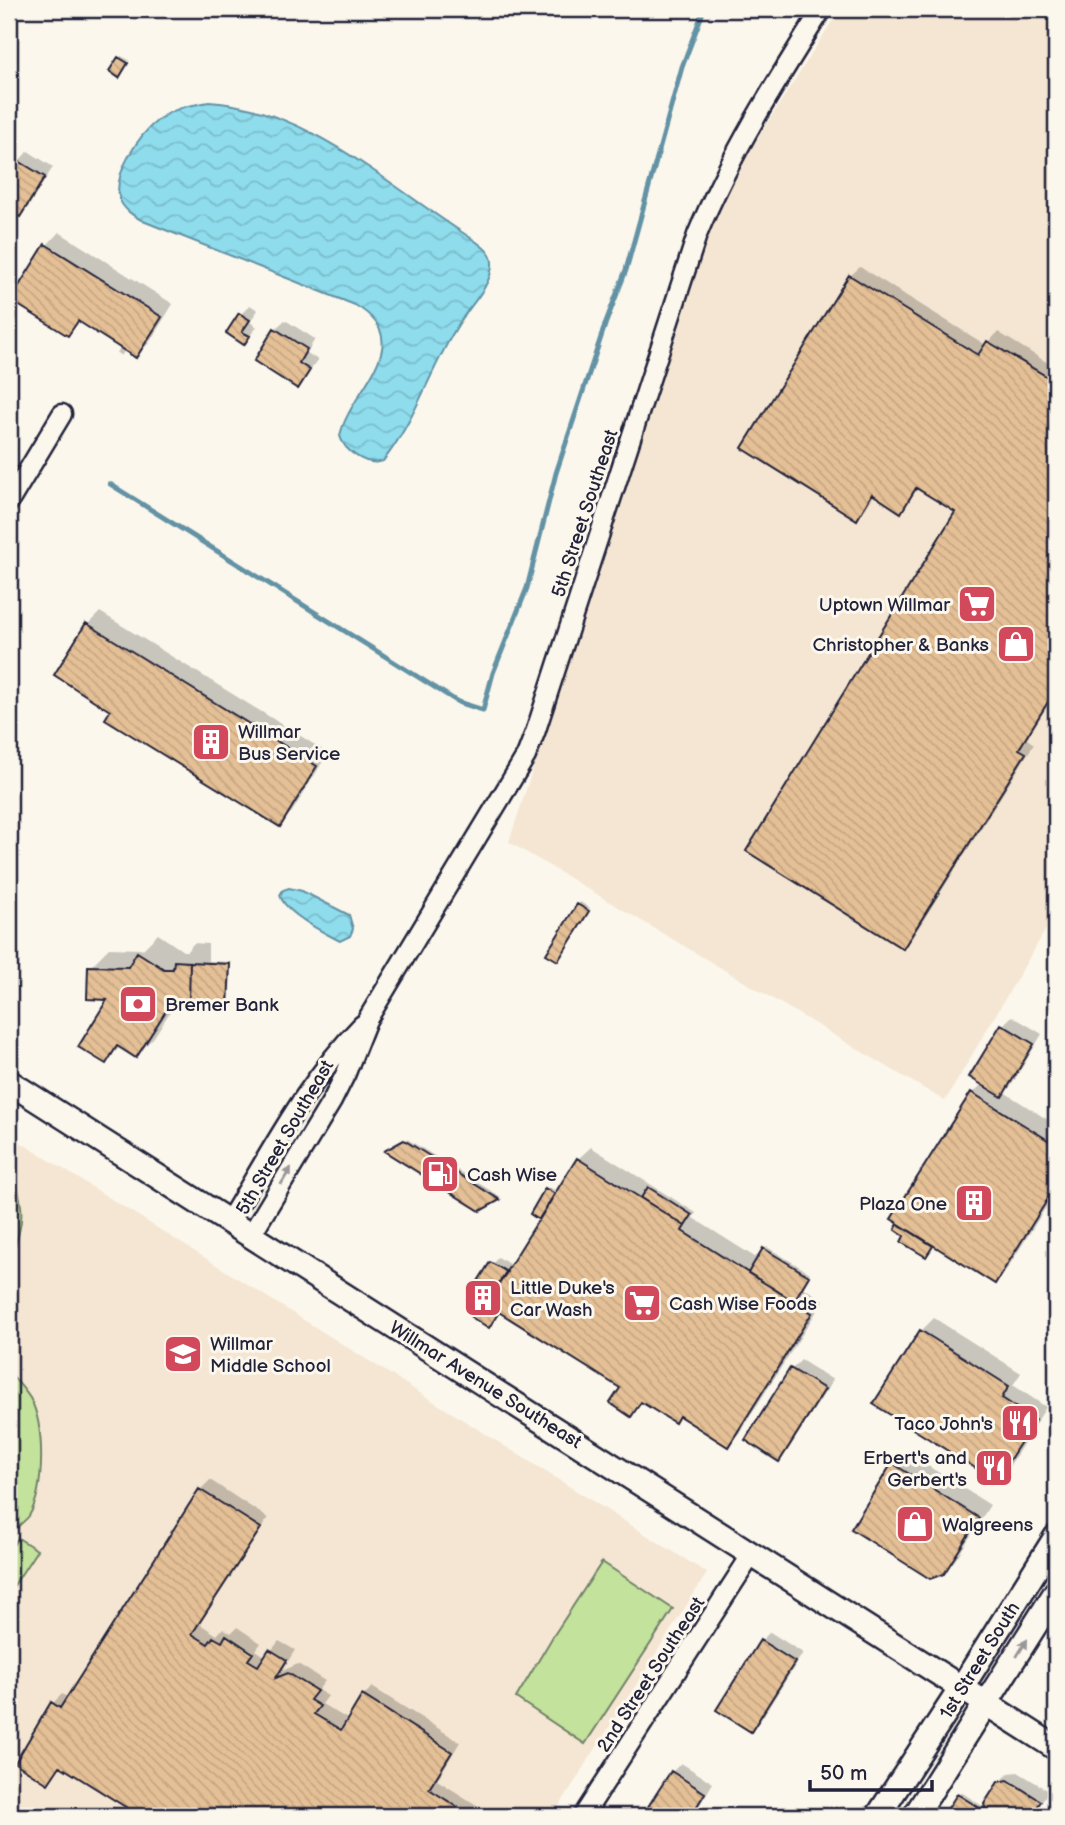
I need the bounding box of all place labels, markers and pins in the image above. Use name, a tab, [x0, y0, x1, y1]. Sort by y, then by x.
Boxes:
supermarket icon: Uptown Willmar	[956, 583, 998, 625]
place label: Uptown Willmar	[819, 594, 951, 617]
shop icon: Christopher & Banks	[995, 623, 1037, 665]
place label: Christopher & Banks	[813, 634, 989, 657]
building icon: Willmar Bus Service	[190, 721, 232, 763]
place label: Willmar Bus Service	[238, 721, 340, 766]
bank icon: Bremer Bank	[117, 983, 159, 1025]
place label: Bremer Bank	[165, 994, 279, 1017]
fuel station icon: Cash Wise	[419, 1153, 461, 1195]
place label: Cash Wise	[467, 1164, 557, 1187]
building icon: Plaza One	[953, 1182, 995, 1224]
place label: Plaza One	[859, 1193, 947, 1216]
building icon: Little Duke's Car Wash	[462, 1277, 504, 1319]
place label: Little Duke's Car Wash	[510, 1277, 615, 1322]
supermarket icon: Cash Wise Foods	[621, 1282, 663, 1324]
place label: Cash Wise Foods	[669, 1293, 817, 1316]
school or university icon: Willmar Middle School	[162, 1333, 204, 1375]
place label: Willmar Middle School	[210, 1333, 331, 1378]
restaurant icon: Taco John's	[999, 1402, 1041, 1444]
place label: Taco John's	[894, 1413, 993, 1436]
place label: Erbert's and Gerbert's	[863, 1447, 967, 1492]
restaurant icon: Erbert's and Gerbert's	[973, 1447, 1015, 1489]
shop icon: Walgreens	[894, 1503, 936, 1545]
place label: Walgreens	[942, 1514, 1033, 1537]

